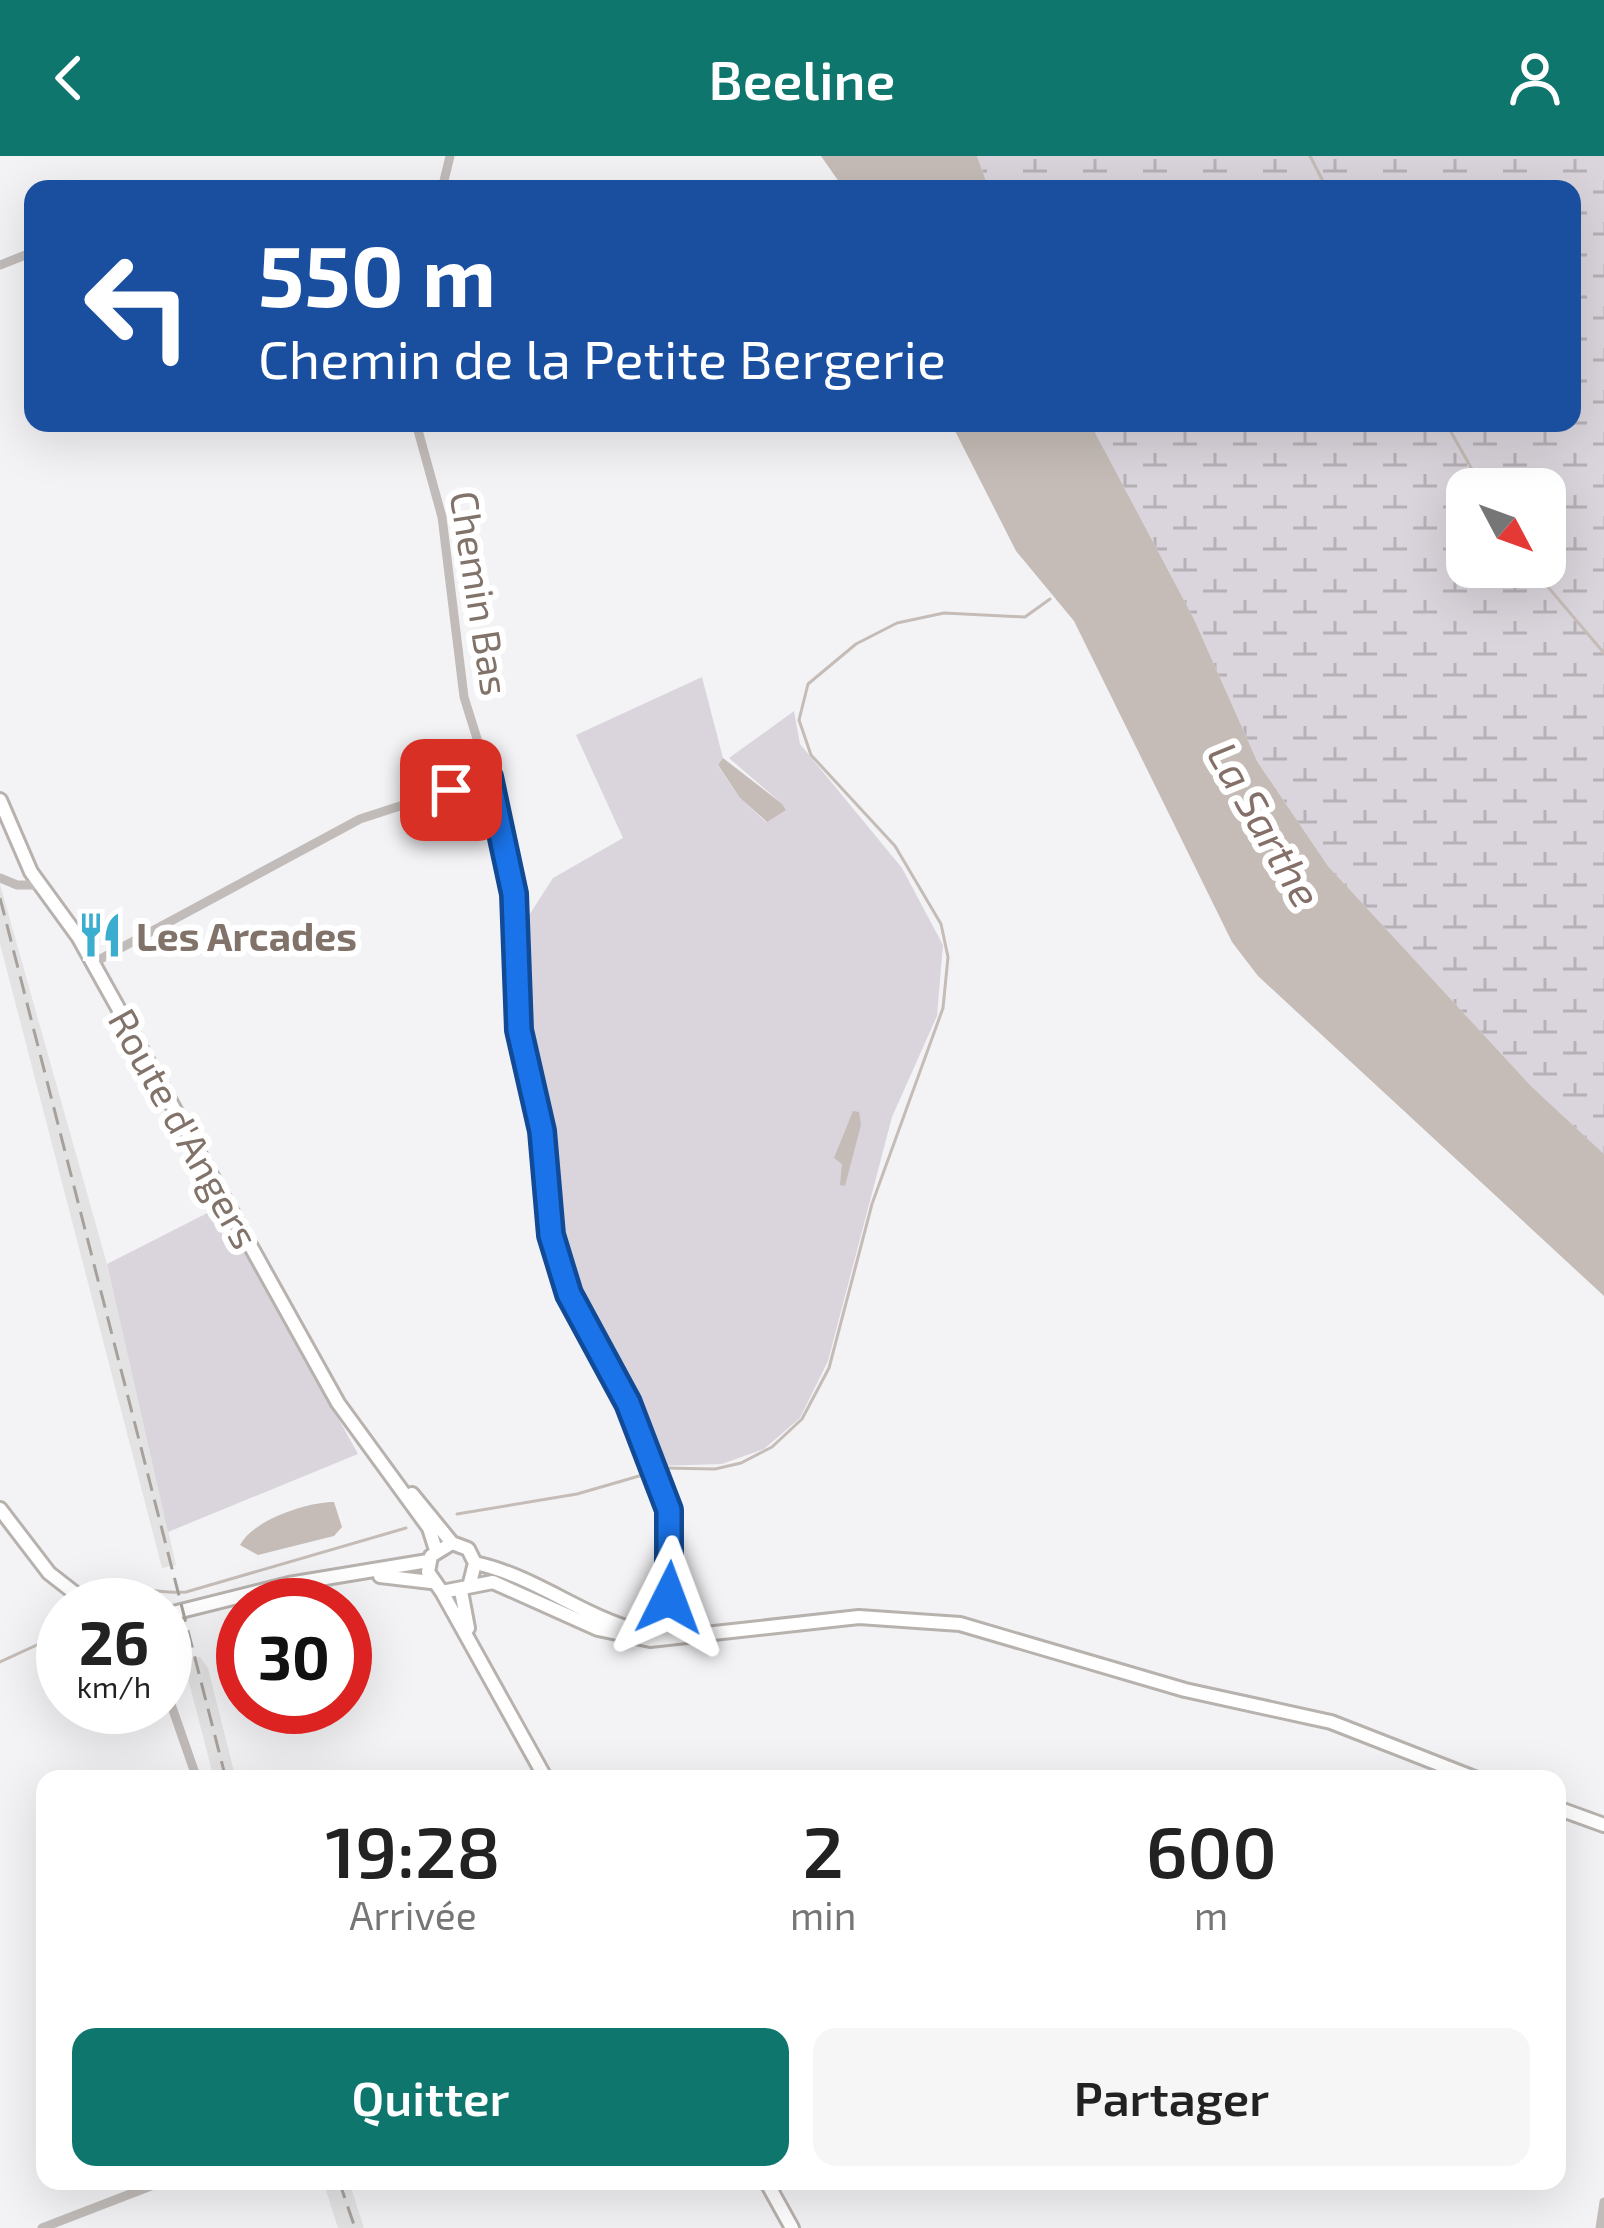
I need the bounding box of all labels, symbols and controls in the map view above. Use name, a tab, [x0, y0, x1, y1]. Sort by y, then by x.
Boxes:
icon: back	[36, 45, 102, 111]
icon: person	[1502, 45, 1568, 111]
text: Beeline	[709, 46, 895, 111]
text: 550 m	[258, 223, 496, 324]
icon: left	[60, 228, 216, 384]
text: Chemin de la Petite Bergerie	[258, 325, 946, 390]
north arrow	[1446, 468, 1566, 588]
map controls	[1446, 468, 1566, 588]
street label: Chemin Bas	[442, 487, 520, 699]
water label: La Sarthe	[1199, 733, 1333, 915]
pin	[400, 739, 502, 841]
icon: arrive	[418, 757, 484, 823]
restaurant icon: Les Arcades	[75, 910, 125, 960]
place label: Les Arcades	[136, 912, 357, 959]
street label: Route d'Angers	[100, 1000, 270, 1256]
position arrow	[606, 1535, 732, 1661]
speed limit sign: 30	[216, 1578, 372, 1734]
text: 26	[79, 1605, 149, 1677]
text: km/h	[77, 1668, 151, 1704]
text: 19:28	[325, 1806, 501, 1892]
text: 2	[803, 1806, 844, 1892]
text: 600	[1146, 1806, 1277, 1892]
text: Arrivée	[349, 1891, 477, 1938]
text: min	[790, 1891, 856, 1938]
text: m	[1194, 1891, 1228, 1938]
button: Quitter	[72, 2028, 789, 2166]
button: Partager	[813, 2028, 1530, 2166]

